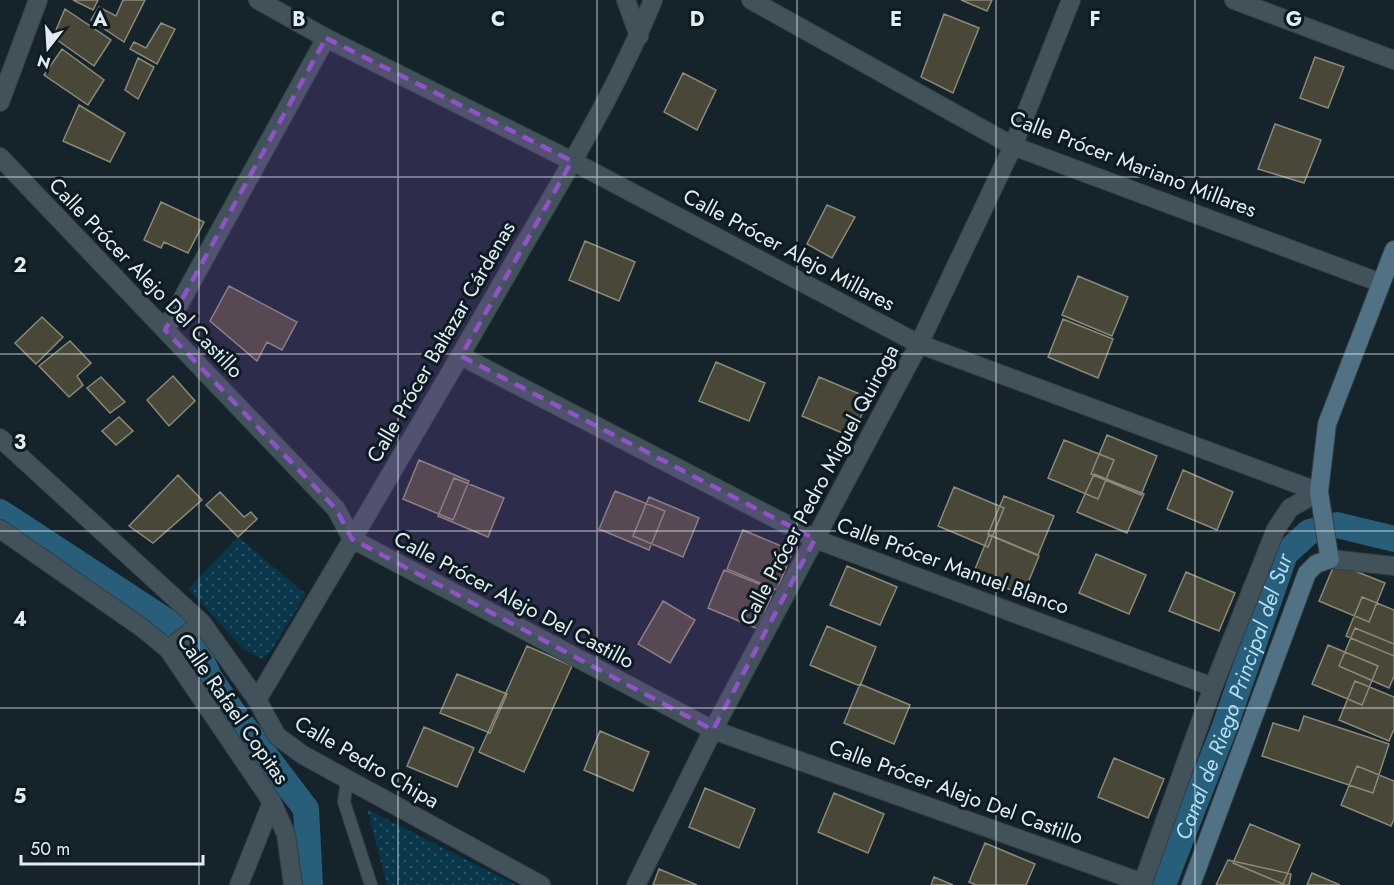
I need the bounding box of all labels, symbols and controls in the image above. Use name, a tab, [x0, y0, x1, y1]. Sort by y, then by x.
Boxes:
text: A	[92, 5, 108, 34]
text: B	[292, 5, 306, 34]
text: C	[491, 5, 505, 34]
text: D	[690, 5, 704, 34]
text: E	[890, 5, 902, 34]
text: F	[1089, 5, 1101, 34]
text: G	[1286, 5, 1302, 34]
north arrow	[18, 18, 78, 78]
text: N	[34, 49, 53, 75]
street label: Calle Prócer Mariano Millares	[1005, 103, 1261, 225]
street label: Calle Prócer Alejo Del Castillo	[42, 171, 250, 385]
street label: Calle Prócer Alejo Millares	[678, 181, 900, 319]
street label: Calle Prócer Baltazar Cárdenas	[359, 216, 523, 468]
text: 2	[13, 251, 27, 280]
street label: Calle Prócer Pedro Miguel Quiroga	[732, 339, 906, 631]
text: 3	[14, 428, 26, 457]
street label: Calle Prócer Manuel Blanco	[833, 510, 1073, 622]
street label: Calle Prócer Alejo Del Castillo	[388, 524, 640, 676]
water label: Canal de Riego Principal del Sur	[1166, 548, 1300, 844]
text: 4	[13, 605, 27, 634]
street label: Calle Rafael Copitas	[170, 627, 296, 791]
street label: Calle Pedro Chipa	[289, 708, 445, 816]
street label: Calle Prócer Alejo Del Castillo	[825, 732, 1087, 852]
text: 5	[14, 782, 27, 811]
scale bar	[21, 828, 202, 866]
text: 50 m	[30, 836, 70, 862]

